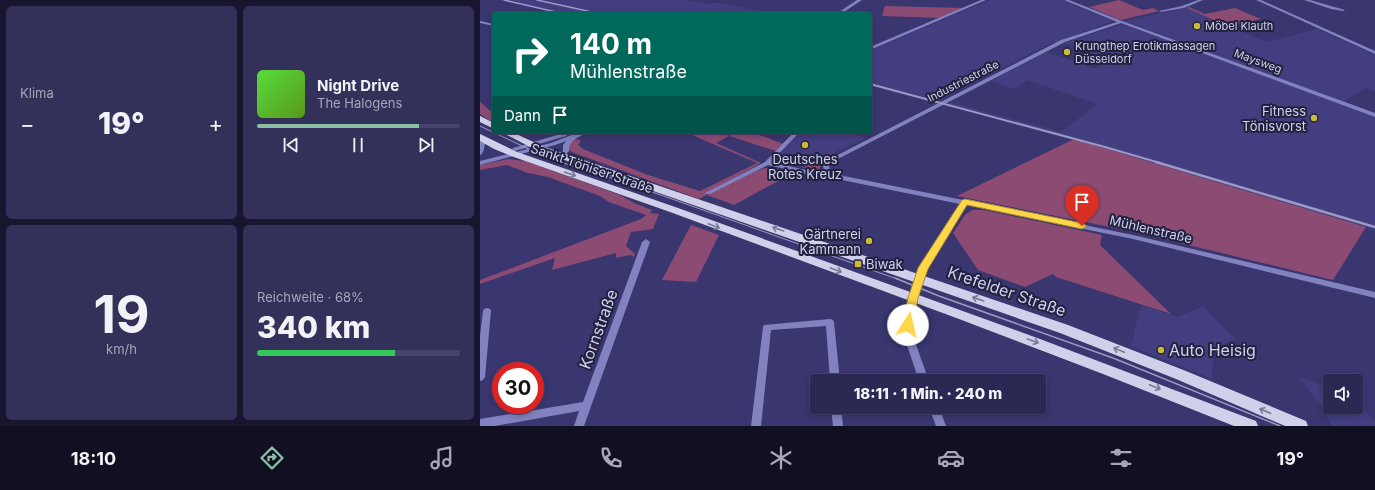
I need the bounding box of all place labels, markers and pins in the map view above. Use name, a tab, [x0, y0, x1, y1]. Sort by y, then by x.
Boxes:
place label: Möbel Klauth	[1205, 19, 1273, 33]
marker: Möbel Klauth	[1192, 21, 1202, 31]
place label: Krungthep Erotikmassagen Düsseldorf	[1075, 39, 1215, 66]
marker: Krungthep Erotikmassagen Düsseldorf	[1062, 47, 1072, 57]
place label: Fitness Tönisvorst	[1242, 103, 1306, 134]
marker: Fitness Tönisvorst	[1309, 113, 1319, 123]
marker: Deutsches Rotes Kreuz	[800, 140, 810, 150]
place label: Deutsches Rotes Kreuz	[768, 151, 842, 182]
pin	[1065, 185, 1099, 226]
place label: Gärtnerei Kammann	[800, 226, 861, 257]
marker: Gärtnerei Kammann	[864, 236, 874, 246]
place label: Biwak	[866, 256, 903, 272]
marker: Biwak	[853, 259, 863, 269]
place label: Auto Heisig	[1169, 340, 1256, 360]
marker: Auto Heisig	[1156, 345, 1166, 355]

